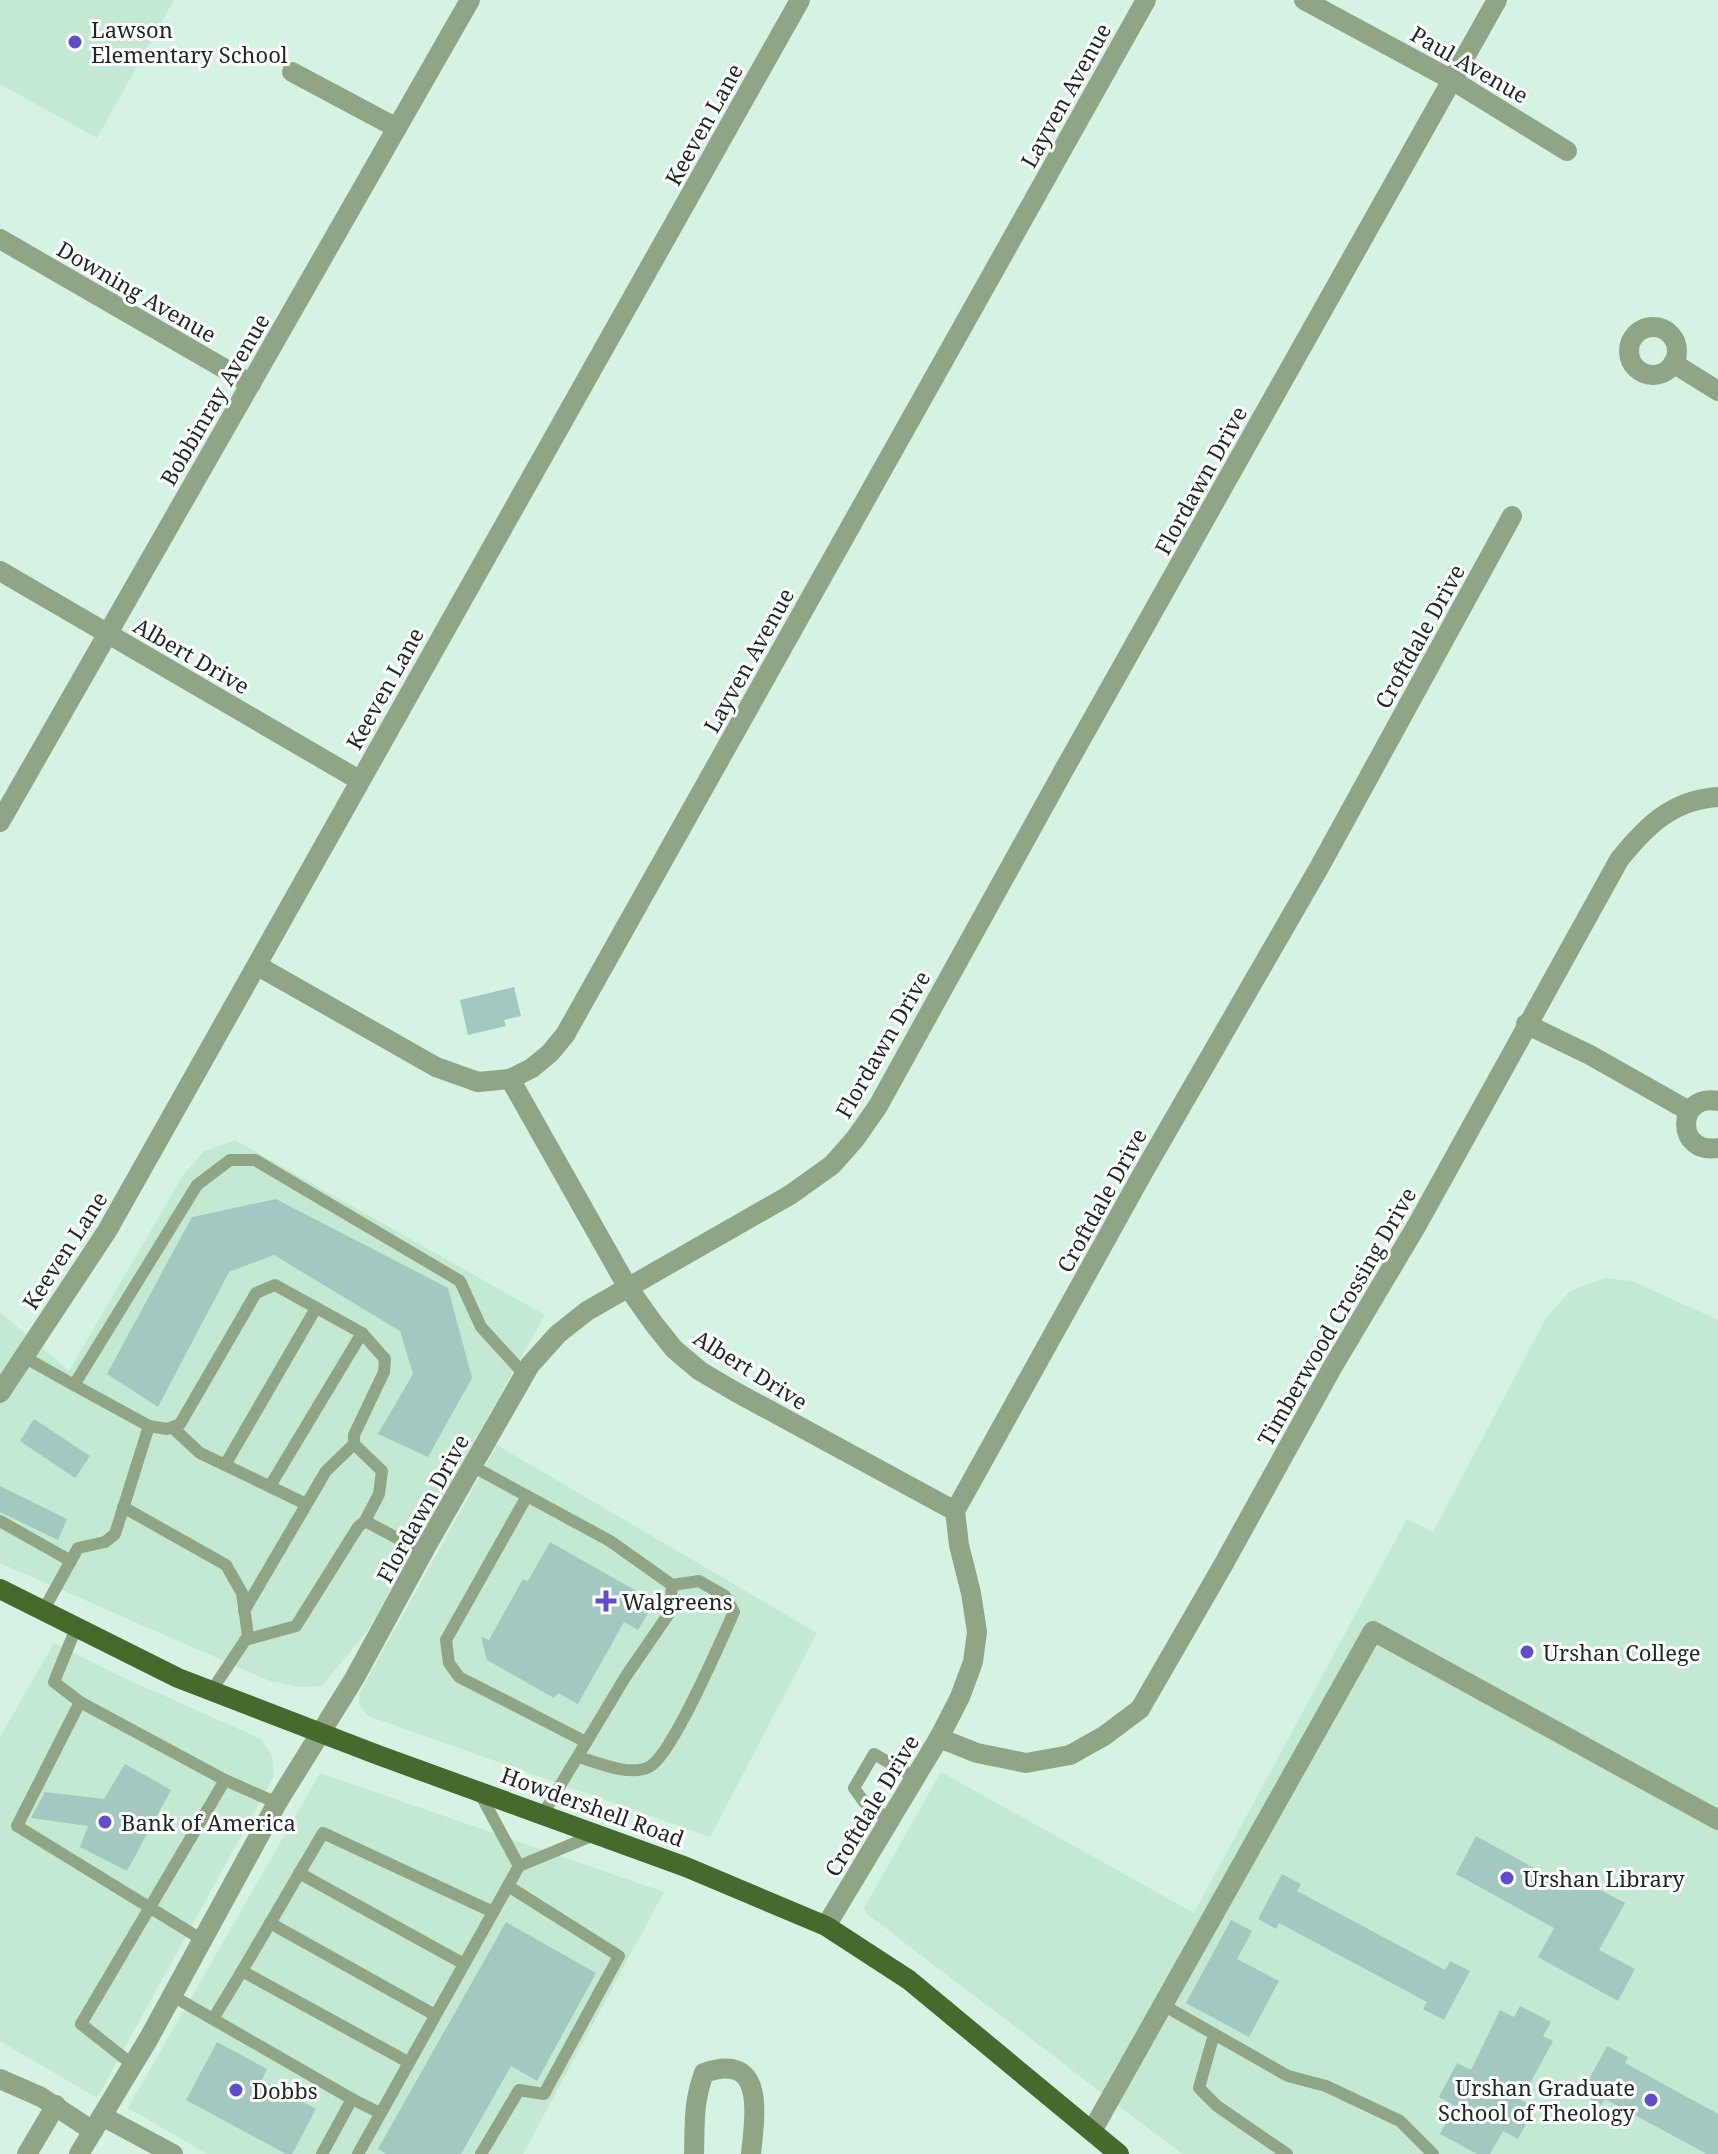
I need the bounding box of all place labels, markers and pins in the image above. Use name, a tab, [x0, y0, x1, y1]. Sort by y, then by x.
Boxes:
place label: Lawson Elementary School	[91, 14, 288, 69]
marker: Lawson Elementary School	[66, 33, 84, 51]
place label: Walgreens	[622, 1586, 733, 1616]
marker: Walgreens	[597, 1592, 615, 1610]
place label: Urshan College	[1543, 1637, 1701, 1667]
marker: Urshan College	[1518, 1643, 1536, 1661]
place label: Bank of America	[121, 1807, 296, 1837]
marker: Bank of America	[96, 1813, 114, 1831]
place label: Urshan Library	[1523, 1863, 1685, 1893]
marker: Urshan Library	[1498, 1869, 1516, 1887]
place label: Urshan Graduate School of Theology	[1438, 2072, 1636, 2127]
place label: Dobbs	[252, 2075, 318, 2105]
marker: Dobbs	[227, 2081, 245, 2099]
marker: Urshan Graduate School of Theology	[1642, 2091, 1660, 2109]

